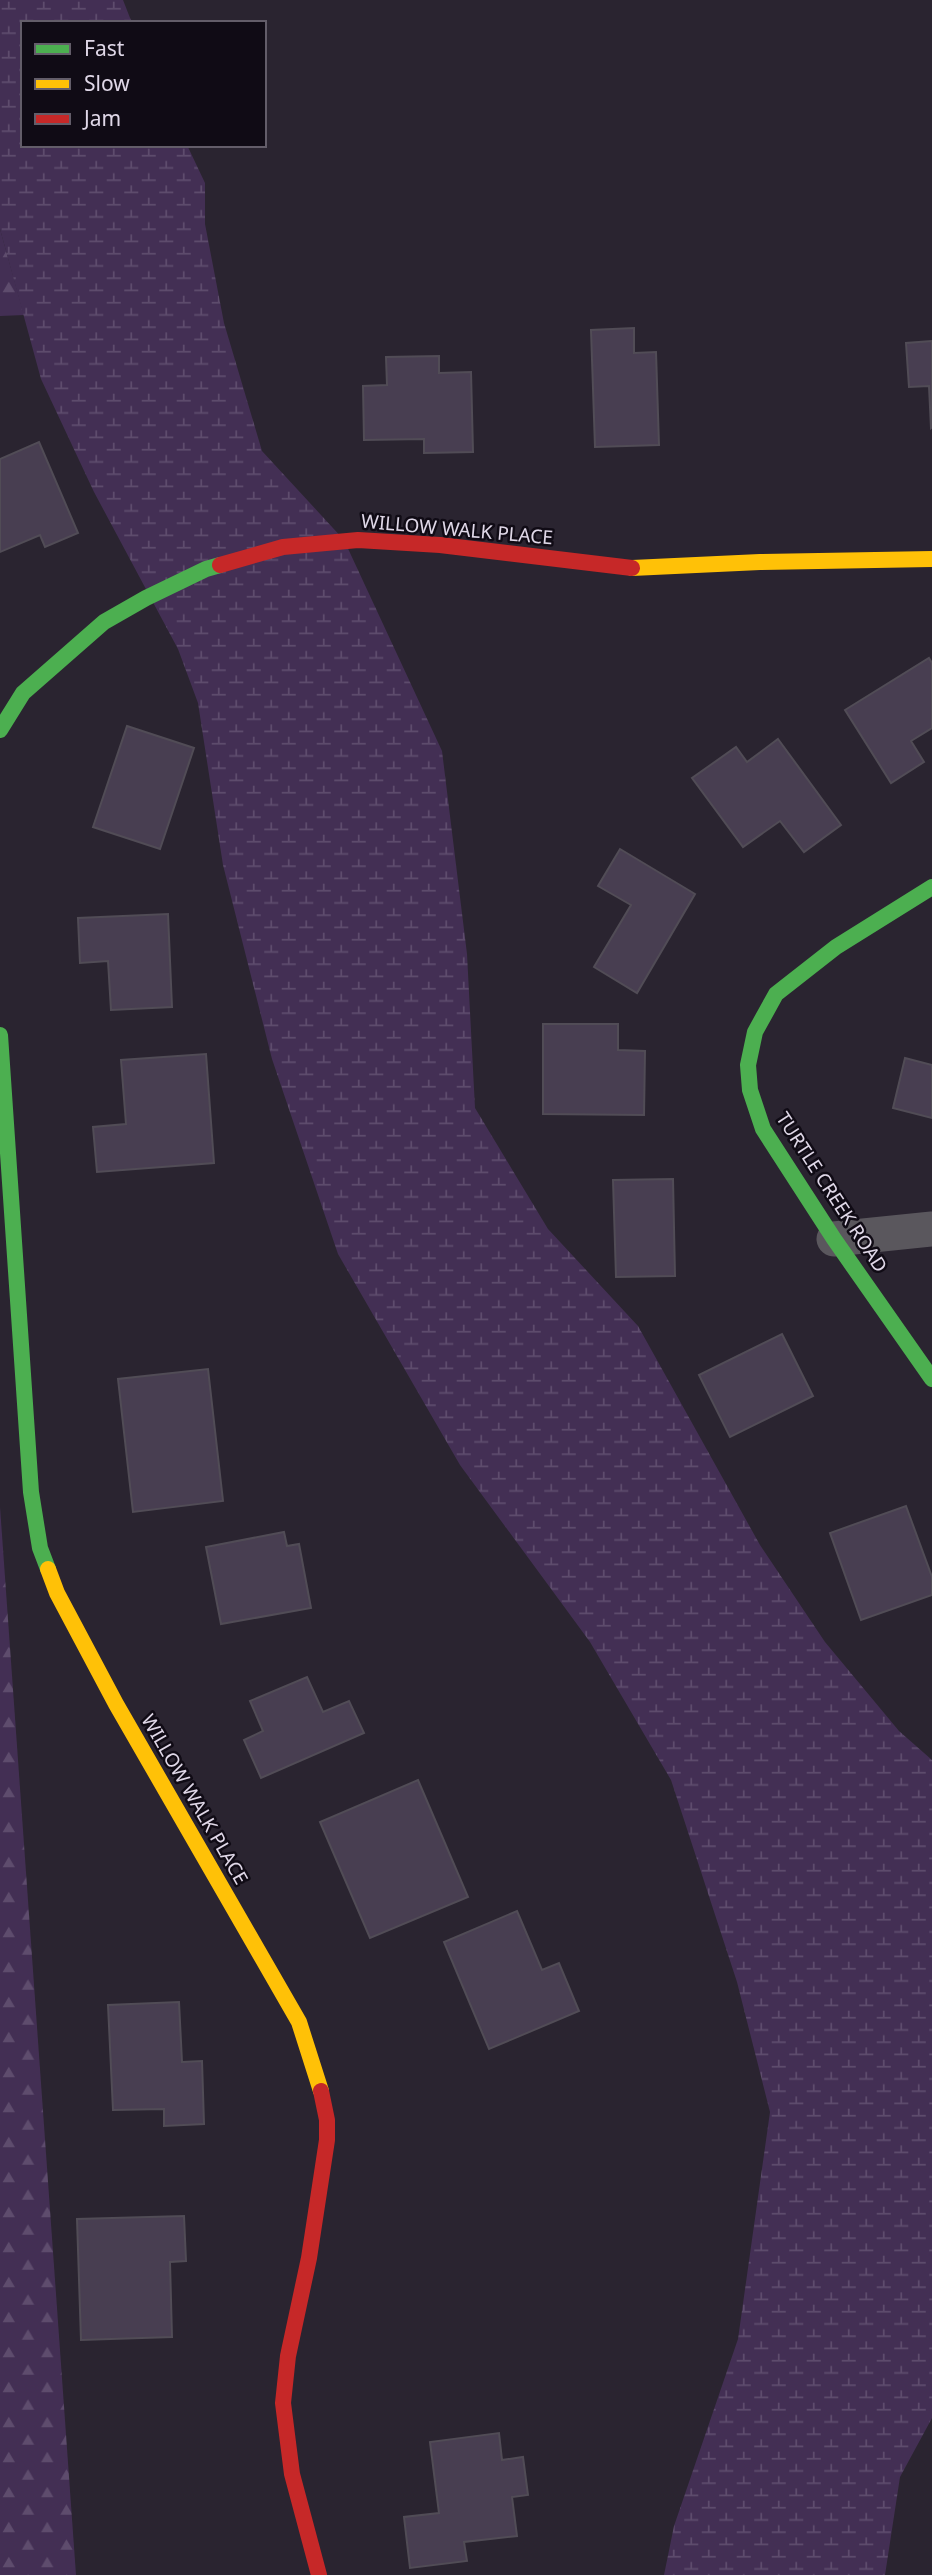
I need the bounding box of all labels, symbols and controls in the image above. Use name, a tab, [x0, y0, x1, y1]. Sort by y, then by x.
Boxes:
legend	[21, 21, 266, 147]
text: Fast	[84, 34, 125, 62]
text: Slow	[84, 69, 130, 97]
text: Jam	[82, 104, 121, 132]
street label: WILLOW WALK PLACE	[360, 508, 554, 550]
street label: TURTLE CREEK ROAD	[770, 1107, 894, 1277]
street label: WILLOW WALK PLACE	[136, 1709, 254, 1889]

